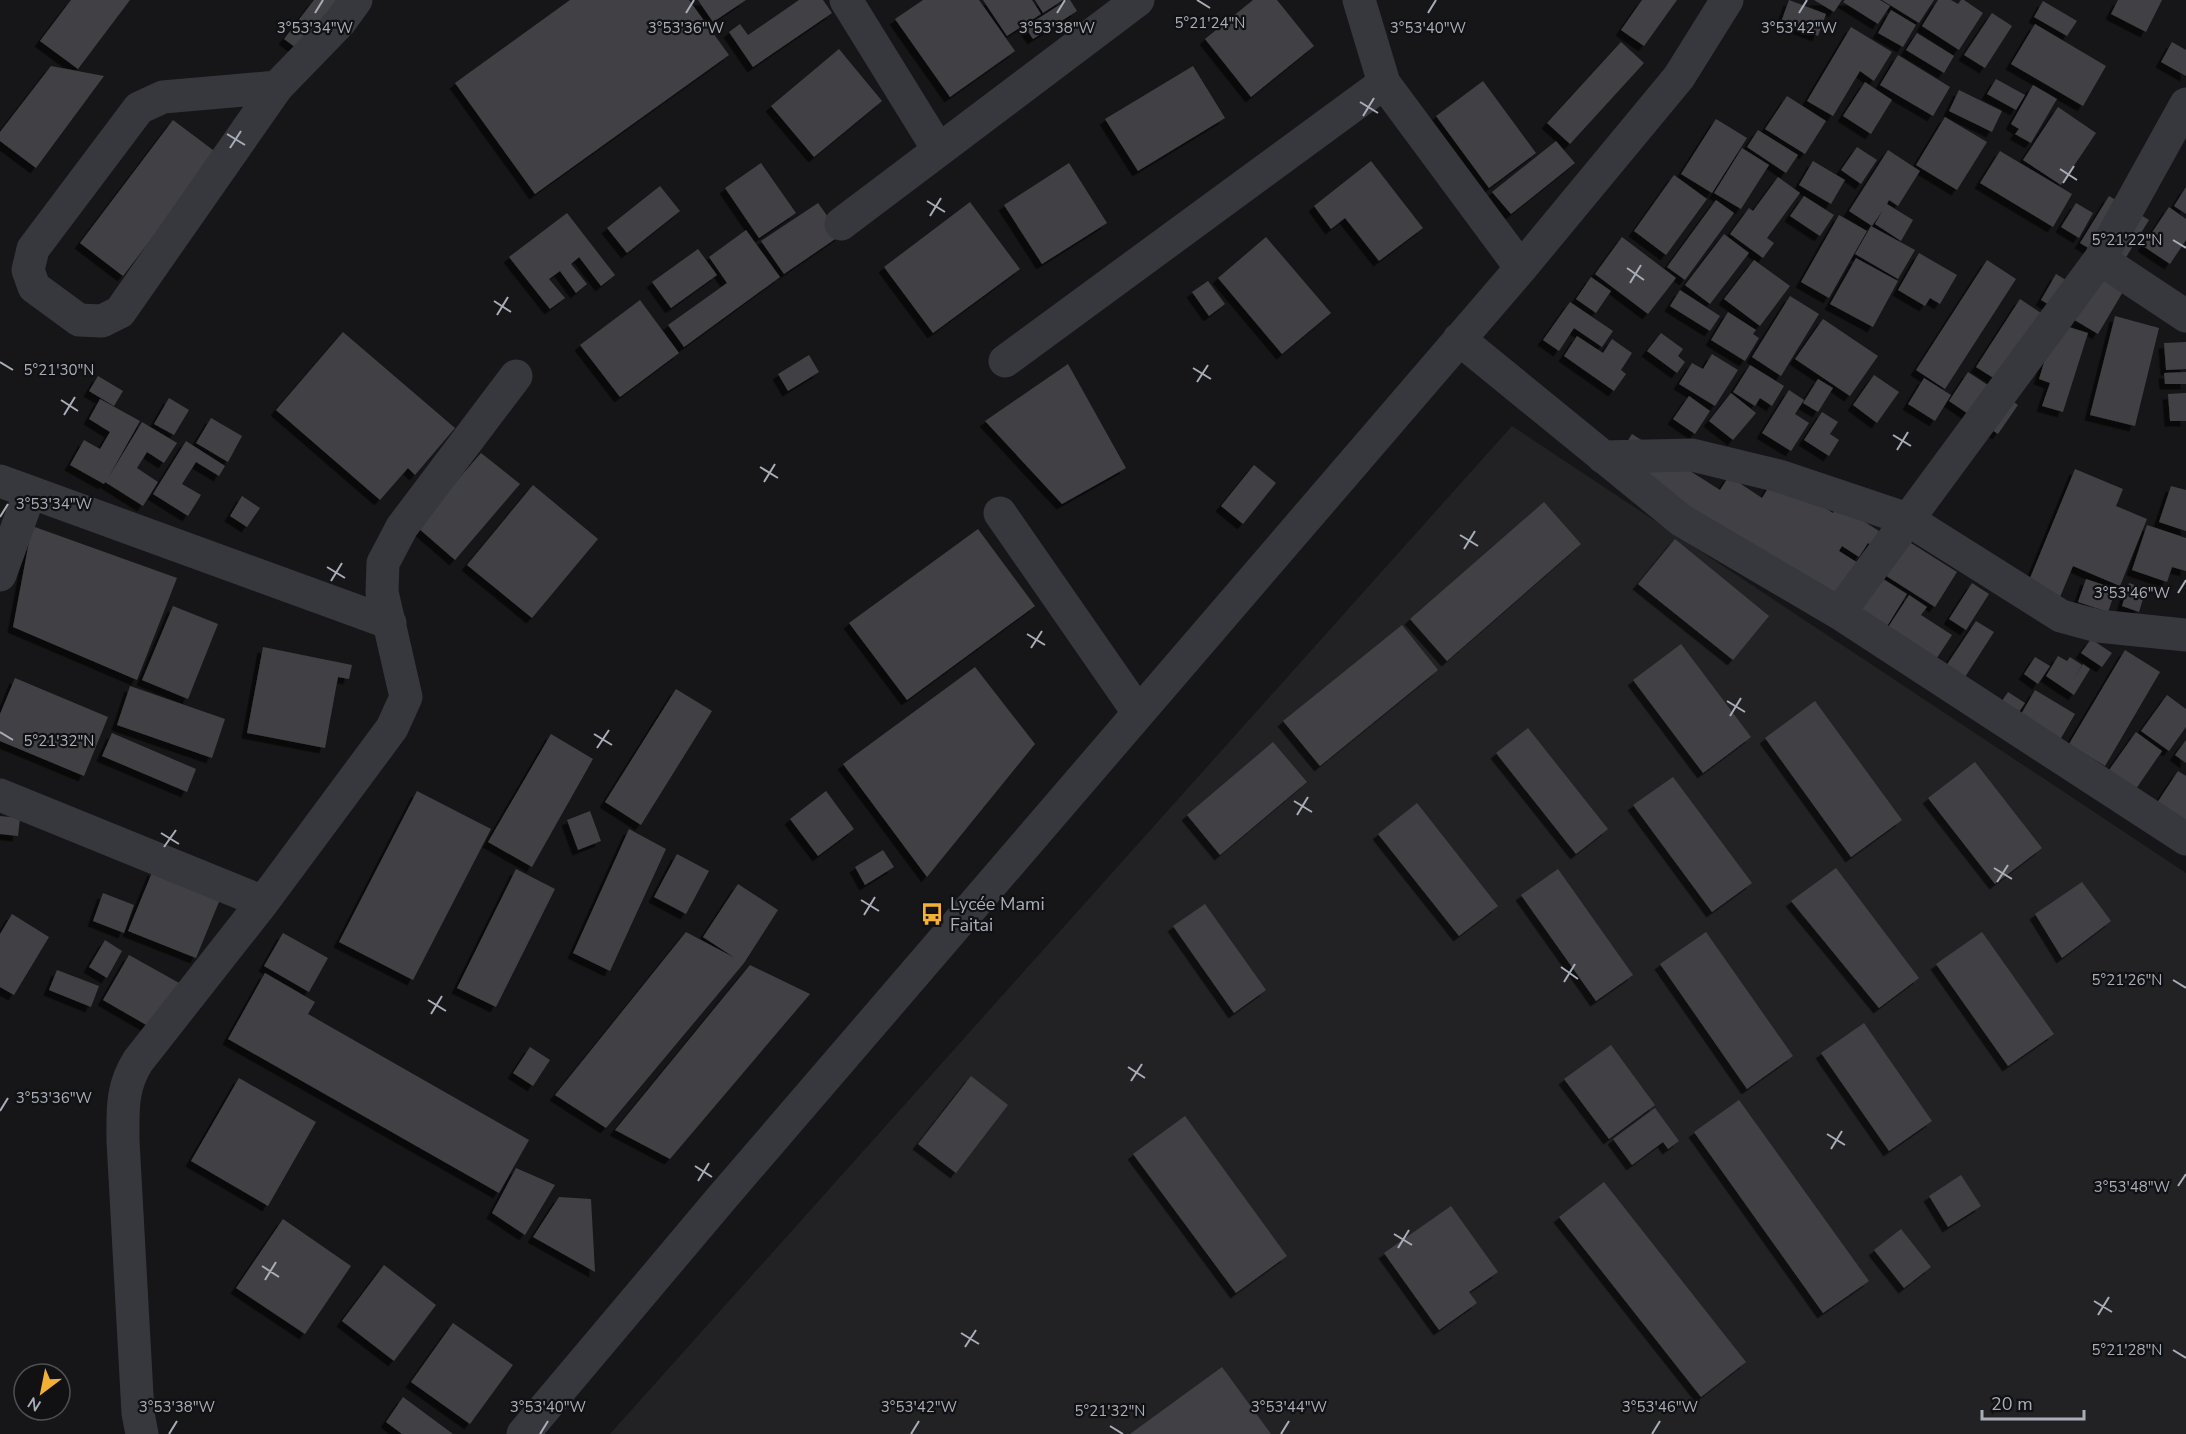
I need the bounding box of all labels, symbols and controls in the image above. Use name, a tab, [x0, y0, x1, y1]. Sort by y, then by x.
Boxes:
text: 5°21'24"N	[1175, 13, 1245, 33]
text: 3°53'34"W	[277, 18, 354, 38]
text: 3°53'36"W	[648, 18, 725, 38]
text: 3°53'38"W	[1019, 18, 1096, 38]
text: 3°53'40"W	[1390, 18, 1467, 38]
text: 3°53'42"W	[1761, 18, 1838, 38]
text: 5°21'22"N	[2092, 230, 2162, 250]
text: 5°21'30"N	[24, 360, 94, 380]
text: 3°53'34"W	[16, 494, 93, 514]
text: 3°53'46"W	[2094, 583, 2171, 603]
text: 5°21'32"N	[24, 731, 94, 751]
place label: Lycée Mami Faitai	[950, 892, 1045, 937]
bus stop icon: Lycée Mami Faitai	[919, 901, 945, 927]
text: 5°21'26"N	[2092, 970, 2162, 990]
text: 3°53'36"W	[16, 1088, 93, 1108]
text: 3°53'48"W	[2094, 1177, 2171, 1197]
text: 5°21'28"N	[2092, 1340, 2162, 1360]
north arrow	[12, 1362, 72, 1422]
scale bar	[1982, 1383, 2084, 1421]
text: N	[24, 1391, 45, 1416]
text: 20 m	[1991, 1392, 2033, 1416]
text: 3°53'38"W	[139, 1397, 216, 1417]
text: 3°53'40"W	[510, 1397, 587, 1417]
text: 3°53'42"W	[881, 1397, 958, 1417]
text: 3°53'44"W	[1251, 1397, 1328, 1417]
text: 3°53'46"W	[1622, 1397, 1699, 1417]
text: 5°21'32"N	[1075, 1401, 1145, 1421]

